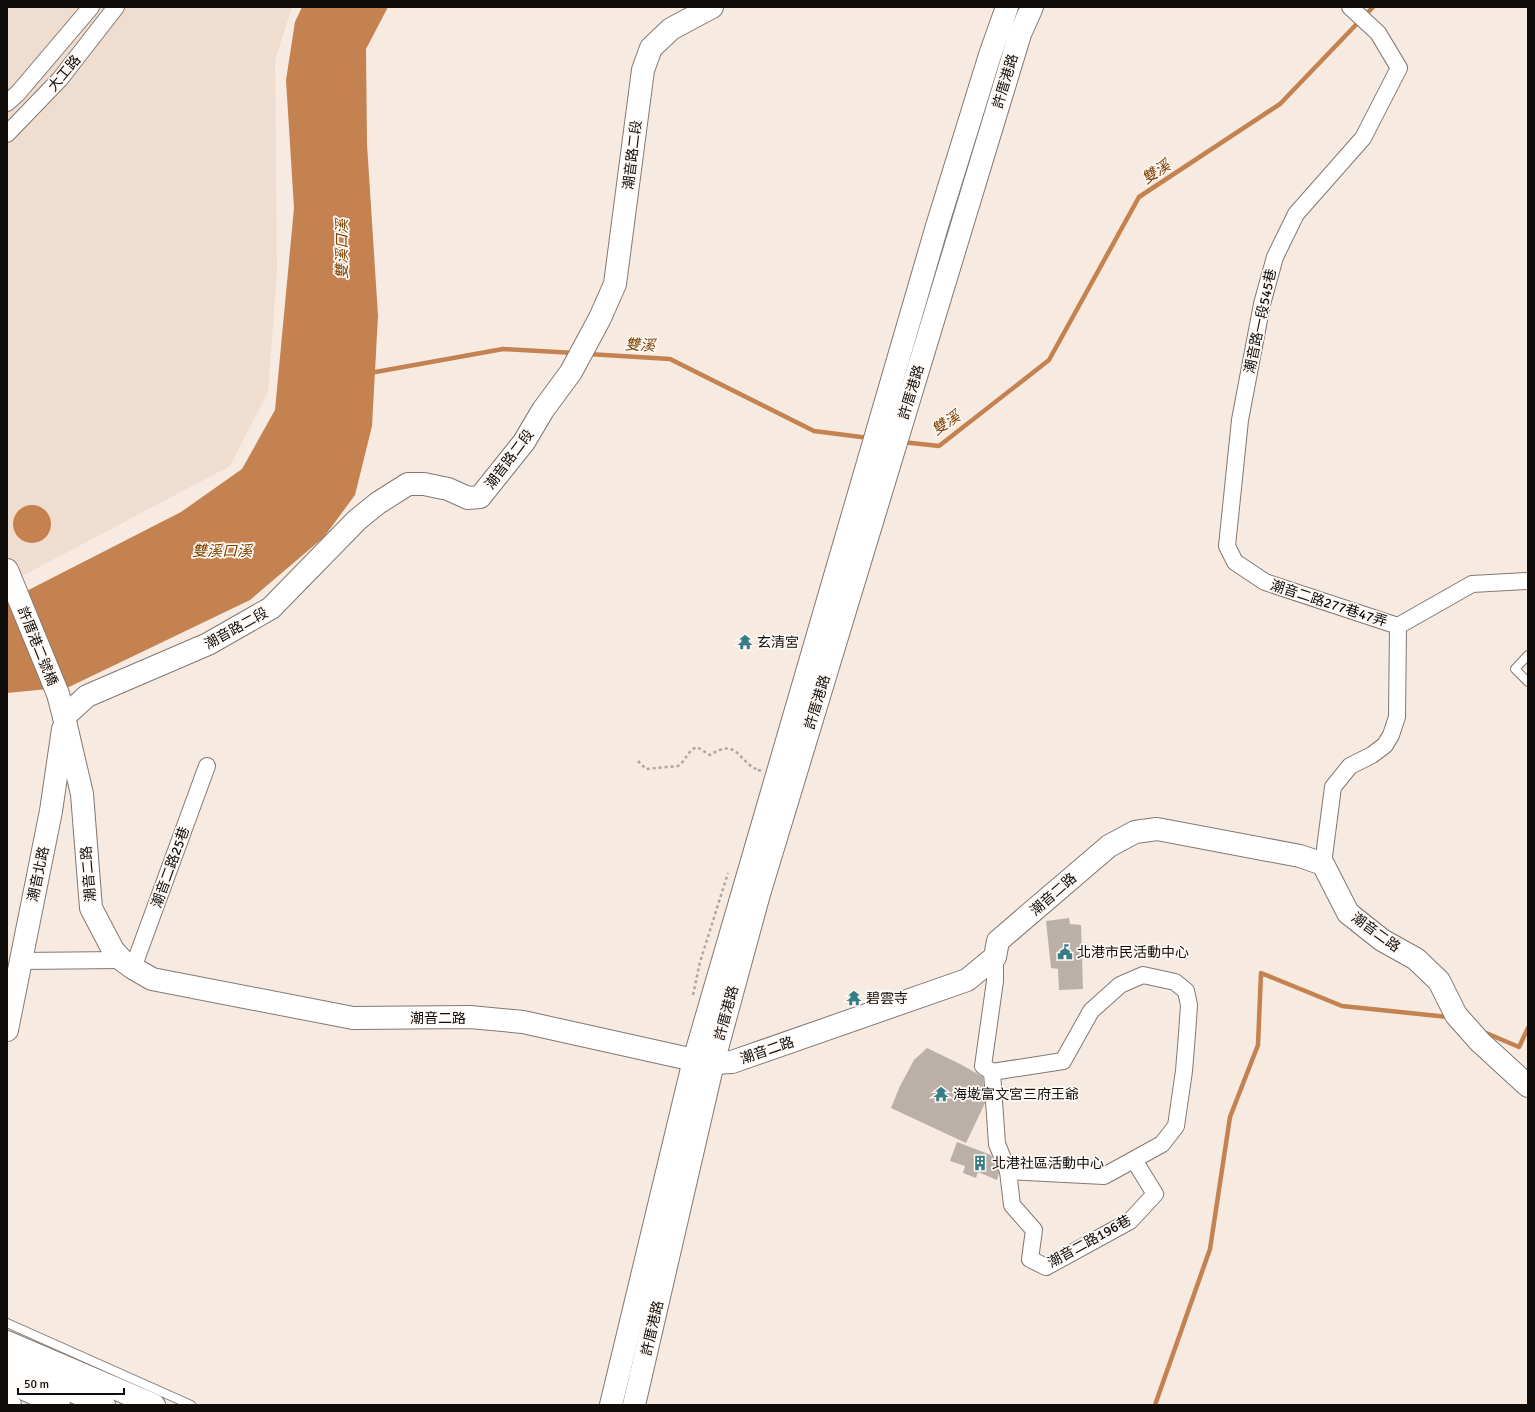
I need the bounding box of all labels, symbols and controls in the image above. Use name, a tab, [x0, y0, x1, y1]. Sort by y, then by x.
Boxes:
street label: 大工路	[44, 52, 84, 95]
street label: 許厝港路	[989, 52, 1022, 110]
street label: 潮音路二段	[620, 119, 645, 191]
water label: 雙溪	[1139, 155, 1175, 188]
water label: 雙溪口溪	[333, 217, 351, 279]
street label: 潮音路一段545巷	[1241, 267, 1280, 375]
water label: 雙溪	[625, 335, 657, 355]
street label: 許厝港路	[895, 363, 928, 421]
water label: 雙溪	[929, 406, 965, 439]
street label: 潮音路二段	[482, 426, 537, 492]
water label: 雙溪口溪	[192, 542, 254, 560]
street label: 潮音二路277巷47弄	[1268, 577, 1389, 630]
street label: 許厝港二號橋	[14, 604, 61, 688]
street label: 潮音路二段	[202, 604, 271, 653]
temple icon: 玄清宮	[736, 633, 754, 651]
place label: 玄清宮	[757, 634, 799, 651]
street label: 許厝港路	[801, 673, 834, 731]
street label: 潮音二路25巷	[148, 824, 193, 910]
street label: 潮音北路	[24, 845, 53, 903]
street label: 潮音二路	[78, 845, 99, 903]
street label: 潮音二路	[1027, 870, 1080, 919]
street label: 潮音二路	[1348, 909, 1403, 956]
public building icon: 北港市民活動中心	[1056, 943, 1074, 961]
place label: 北港市民活動中心	[1077, 944, 1189, 961]
street label: 許厝港路	[711, 984, 742, 1042]
temple icon: 碧雲寺	[845, 989, 863, 1007]
place label: 碧雲寺	[866, 990, 908, 1007]
street label: 潮音二路	[410, 1010, 466, 1027]
street label: 潮音二路	[738, 1033, 796, 1068]
temple icon: 海墘富文宮三府王爺	[932, 1085, 950, 1103]
place label: 海墘富文宮三府王爺	[953, 1086, 1079, 1103]
building icon: 北港社區活動中心	[971, 1154, 989, 1172]
place label: 北港社區活動中心	[992, 1155, 1104, 1172]
street label: 潮音二路196巷	[1045, 1212, 1134, 1271]
street label: 許厝港路	[638, 1299, 667, 1357]
scale bar	[18, 1370, 124, 1396]
text: 50 m	[24, 1377, 49, 1392]

